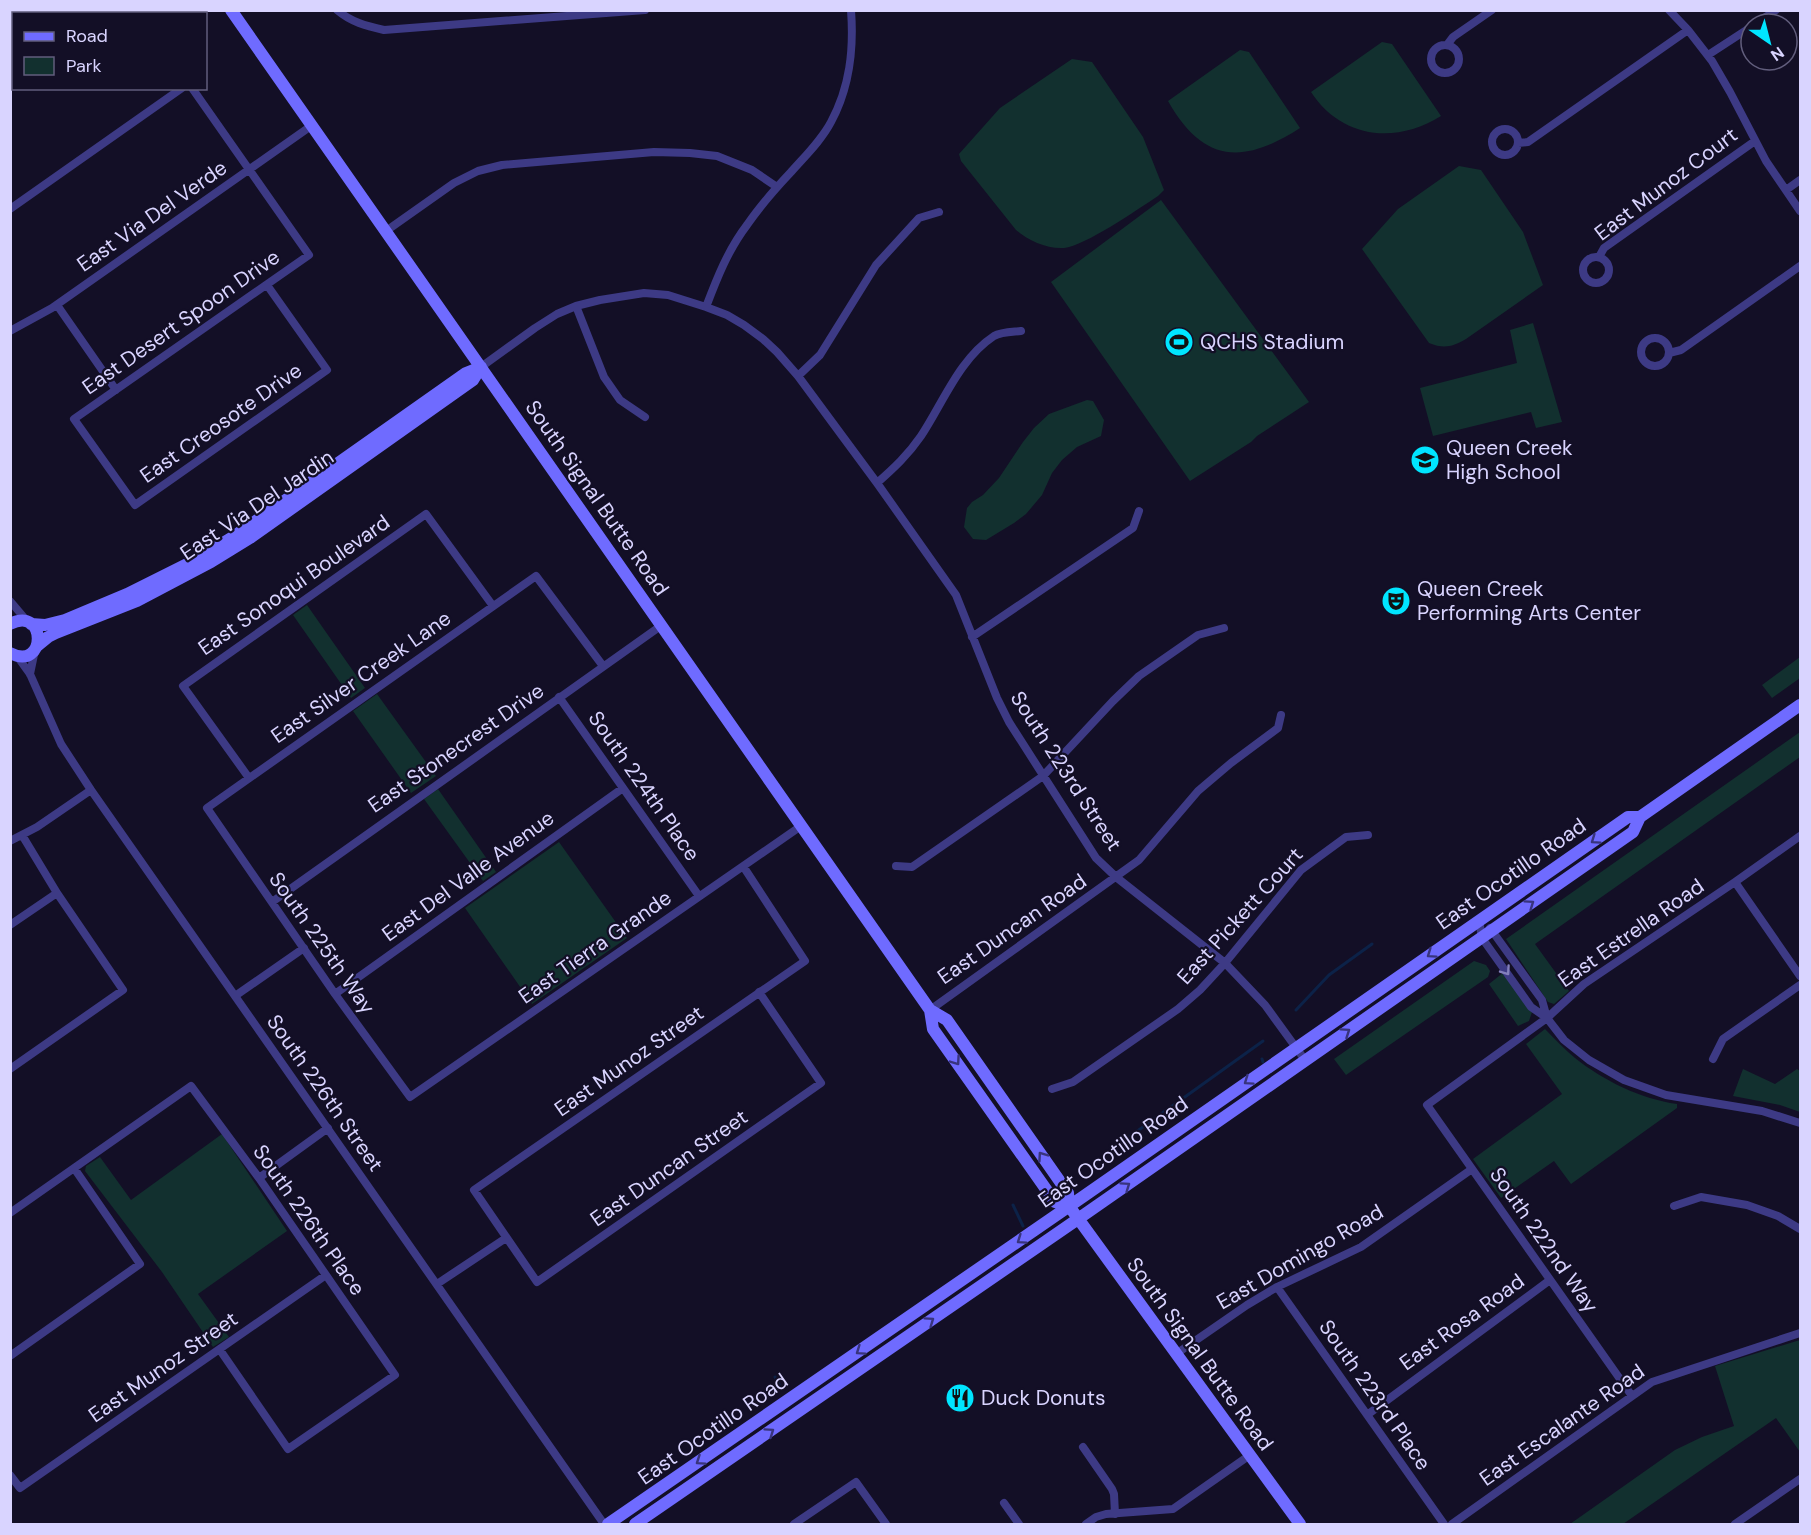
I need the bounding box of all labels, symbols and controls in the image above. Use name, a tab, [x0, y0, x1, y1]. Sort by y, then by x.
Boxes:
legend	[12, 12, 207, 90]
north arrow	[1739, 12, 1799, 72]
text: Road	[66, 24, 108, 48]
text: N	[1767, 42, 1788, 66]
text: Park	[66, 54, 102, 78]
street label: East Munoz Court	[1589, 121, 1743, 247]
street label: East Via Del Verde	[71, 154, 233, 278]
street label: East Desert Spoon Drive	[77, 243, 285, 401]
sports icon: QCHS Stadium	[1163, 326, 1195, 358]
place label: QCHS Stadium	[1200, 328, 1344, 356]
street label: East Creosote Drive	[134, 357, 308, 489]
street label: South Signal Butte Road	[519, 395, 675, 601]
place label: Queen Creek High School	[1446, 434, 1573, 486]
street label: East Via Del Jardin	[175, 443, 339, 567]
school or university icon: Queen Creek High School	[1409, 444, 1441, 476]
street label: East Sonoqui Boulevard	[193, 508, 395, 662]
place label: Queen Creek Performing Arts Center	[1417, 575, 1641, 627]
theatre icon: Queen Creek Performing Arts Center	[1380, 585, 1412, 617]
street label: East Silver Creek Lane	[265, 604, 457, 750]
street label: East Stonecrest Drive	[362, 677, 550, 819]
street label: South 223rd Street	[1004, 686, 1128, 856]
street label: South 224th Place	[582, 705, 706, 867]
street label: East Del Valle Avenue	[376, 804, 560, 948]
street label: East Ocotillo Road	[1430, 812, 1592, 936]
one-way arrow	[1590, 833, 1601, 844]
street label: East Pickett Court	[1171, 841, 1309, 991]
street label: South 225th Way	[262, 866, 382, 1020]
street label: East Duncan Road	[932, 867, 1092, 991]
street label: East Estrella Road	[1553, 872, 1709, 994]
street label: East Tierra Grande	[513, 884, 677, 1010]
one-way arrow	[1524, 900, 1535, 911]
one-way arrow	[1426, 947, 1437, 958]
one-way arrow	[1499, 965, 1510, 976]
street label: East Munoz Street	[549, 999, 709, 1123]
street label: South 226th Street	[260, 1009, 390, 1177]
one-way arrow	[1340, 1028, 1351, 1039]
one-way arrow	[949, 1054, 960, 1065]
one-way arrow	[1244, 1074, 1255, 1085]
street label: East Ocotillo Road	[1032, 1090, 1194, 1214]
street label: East Duncan Street	[585, 1103, 753, 1233]
street label: South 226th Place	[246, 1139, 372, 1301]
one-way arrow	[1038, 1152, 1049, 1163]
street label: South 222nd Way	[1483, 1162, 1605, 1319]
one-way arrow	[1120, 1181, 1130, 1193]
street label: East Domingo Road	[1212, 1198, 1388, 1316]
one-way arrow	[1016, 1233, 1027, 1244]
street label: South Signal Butte Road	[1120, 1252, 1280, 1456]
street label: East Rosa Road	[1394, 1267, 1530, 1377]
street label: East Munoz Street	[83, 1305, 243, 1429]
street label: South 223rd Place	[1313, 1314, 1437, 1476]
one-way arrow	[923, 1317, 934, 1328]
one-way arrow	[856, 1344, 867, 1355]
street label: East Escalante Road	[1474, 1357, 1650, 1493]
street label: East Ocotillo Road	[632, 1367, 794, 1491]
restaurant icon: Duck Donuts	[944, 1382, 976, 1414]
place label: Duck Donuts	[981, 1384, 1105, 1412]
one-way arrow	[763, 1428, 774, 1439]
one-way arrow	[696, 1454, 706, 1466]

